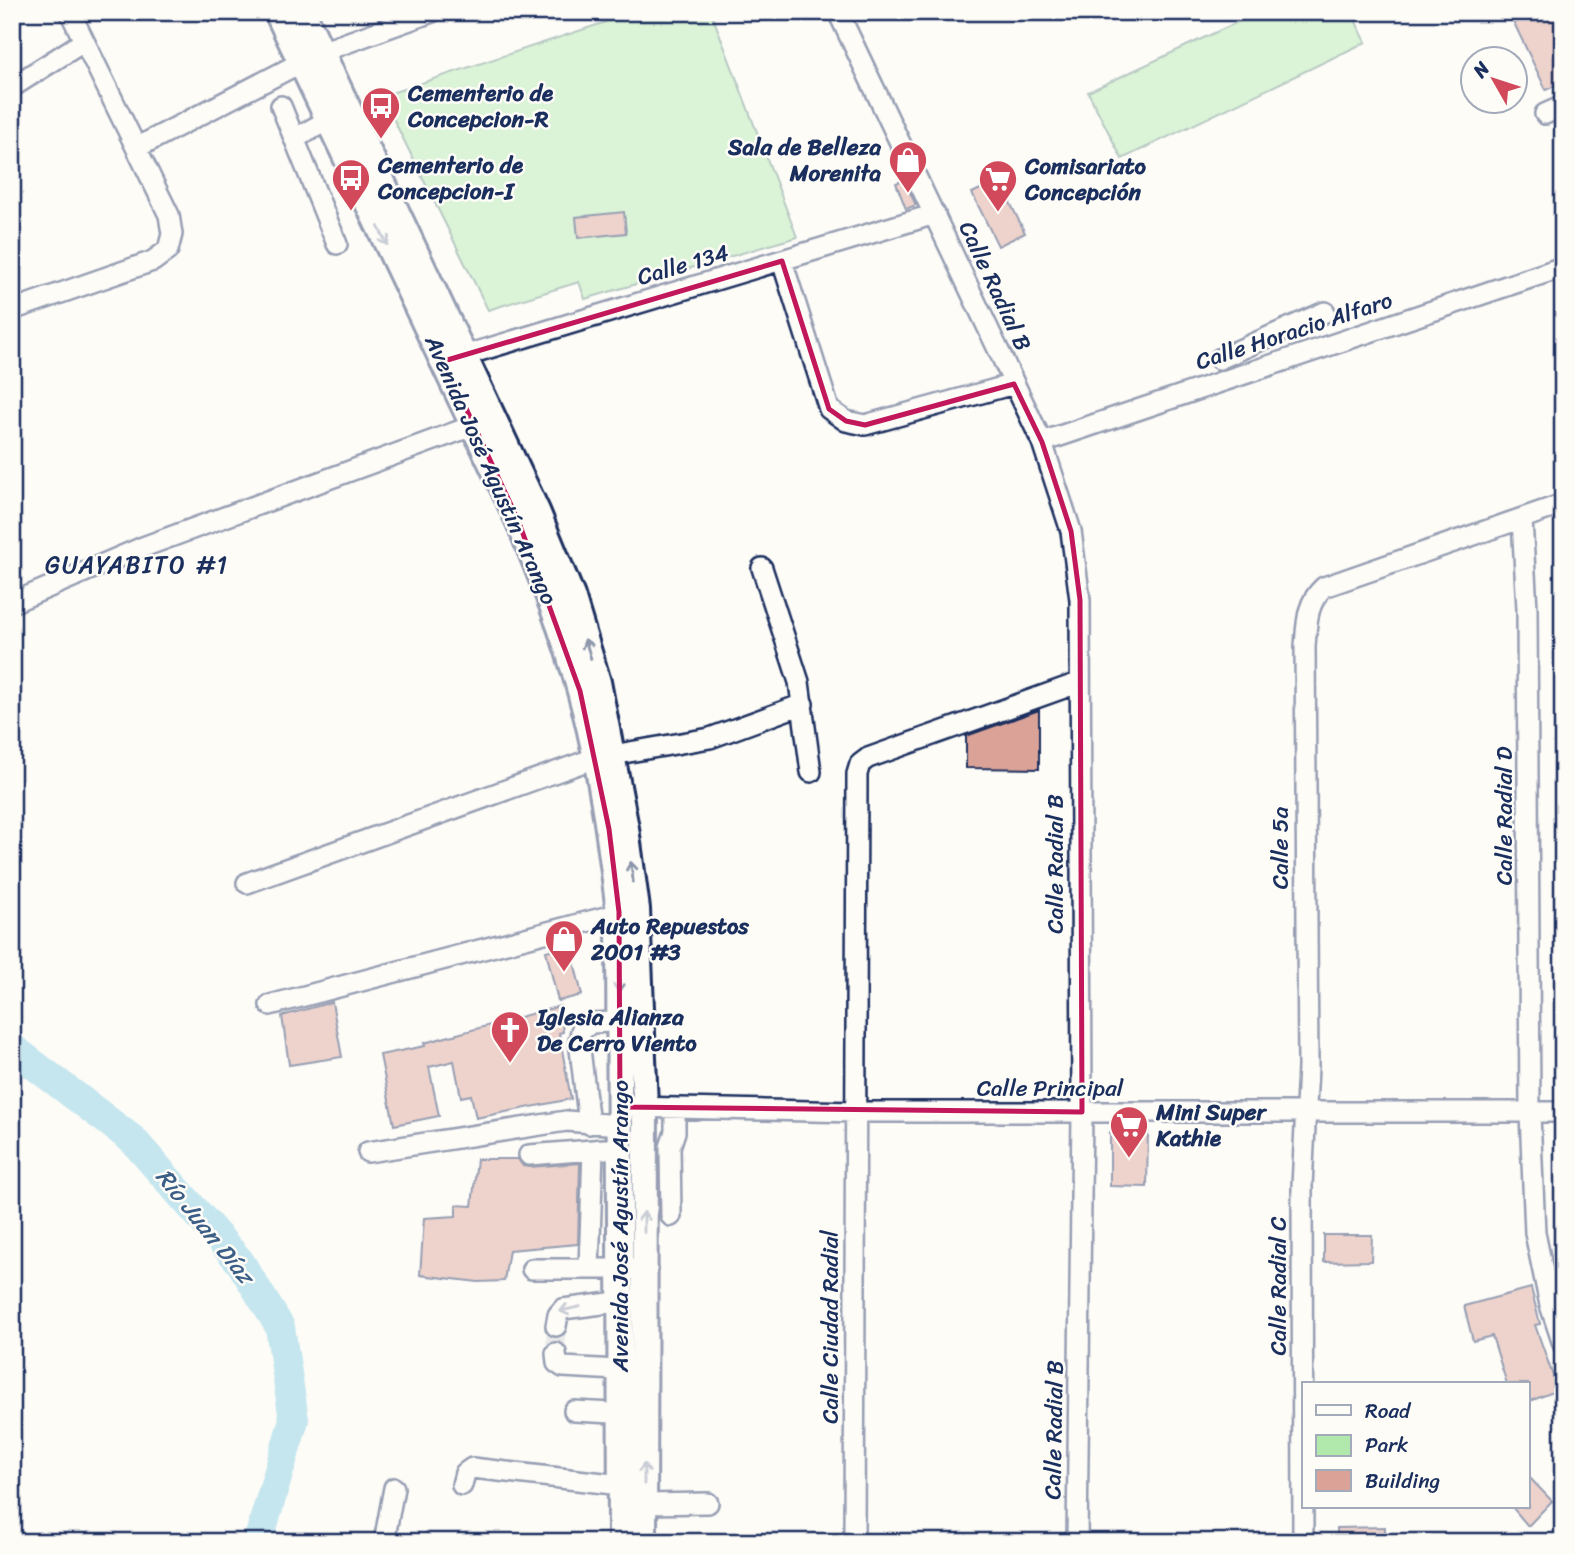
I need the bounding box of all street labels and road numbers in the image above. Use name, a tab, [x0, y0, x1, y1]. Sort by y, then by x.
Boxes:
street label: Calle Radial B	[947, 214, 1043, 358]
street label: Calle 134	[632, 232, 734, 298]
street label: Calle Horacio Alfaro	[1190, 280, 1398, 382]
street label: Avenida José Agustín Arango	[413, 327, 569, 612]
street label: Calle Radial D	[1484, 746, 1525, 885]
street label: Calle Radial B	[1035, 794, 1076, 934]
street label: Calle 5a	[1260, 806, 1301, 889]
street label: Calle Principal	[977, 1068, 1124, 1109]
street label: Avenida José Agustín Arango	[600, 1080, 641, 1373]
street label: Calle Radial C	[1258, 1216, 1299, 1356]
street label: Calle Ciudad Radial	[810, 1230, 851, 1424]
street label: Calle Radial B	[1032, 1360, 1076, 1500]

